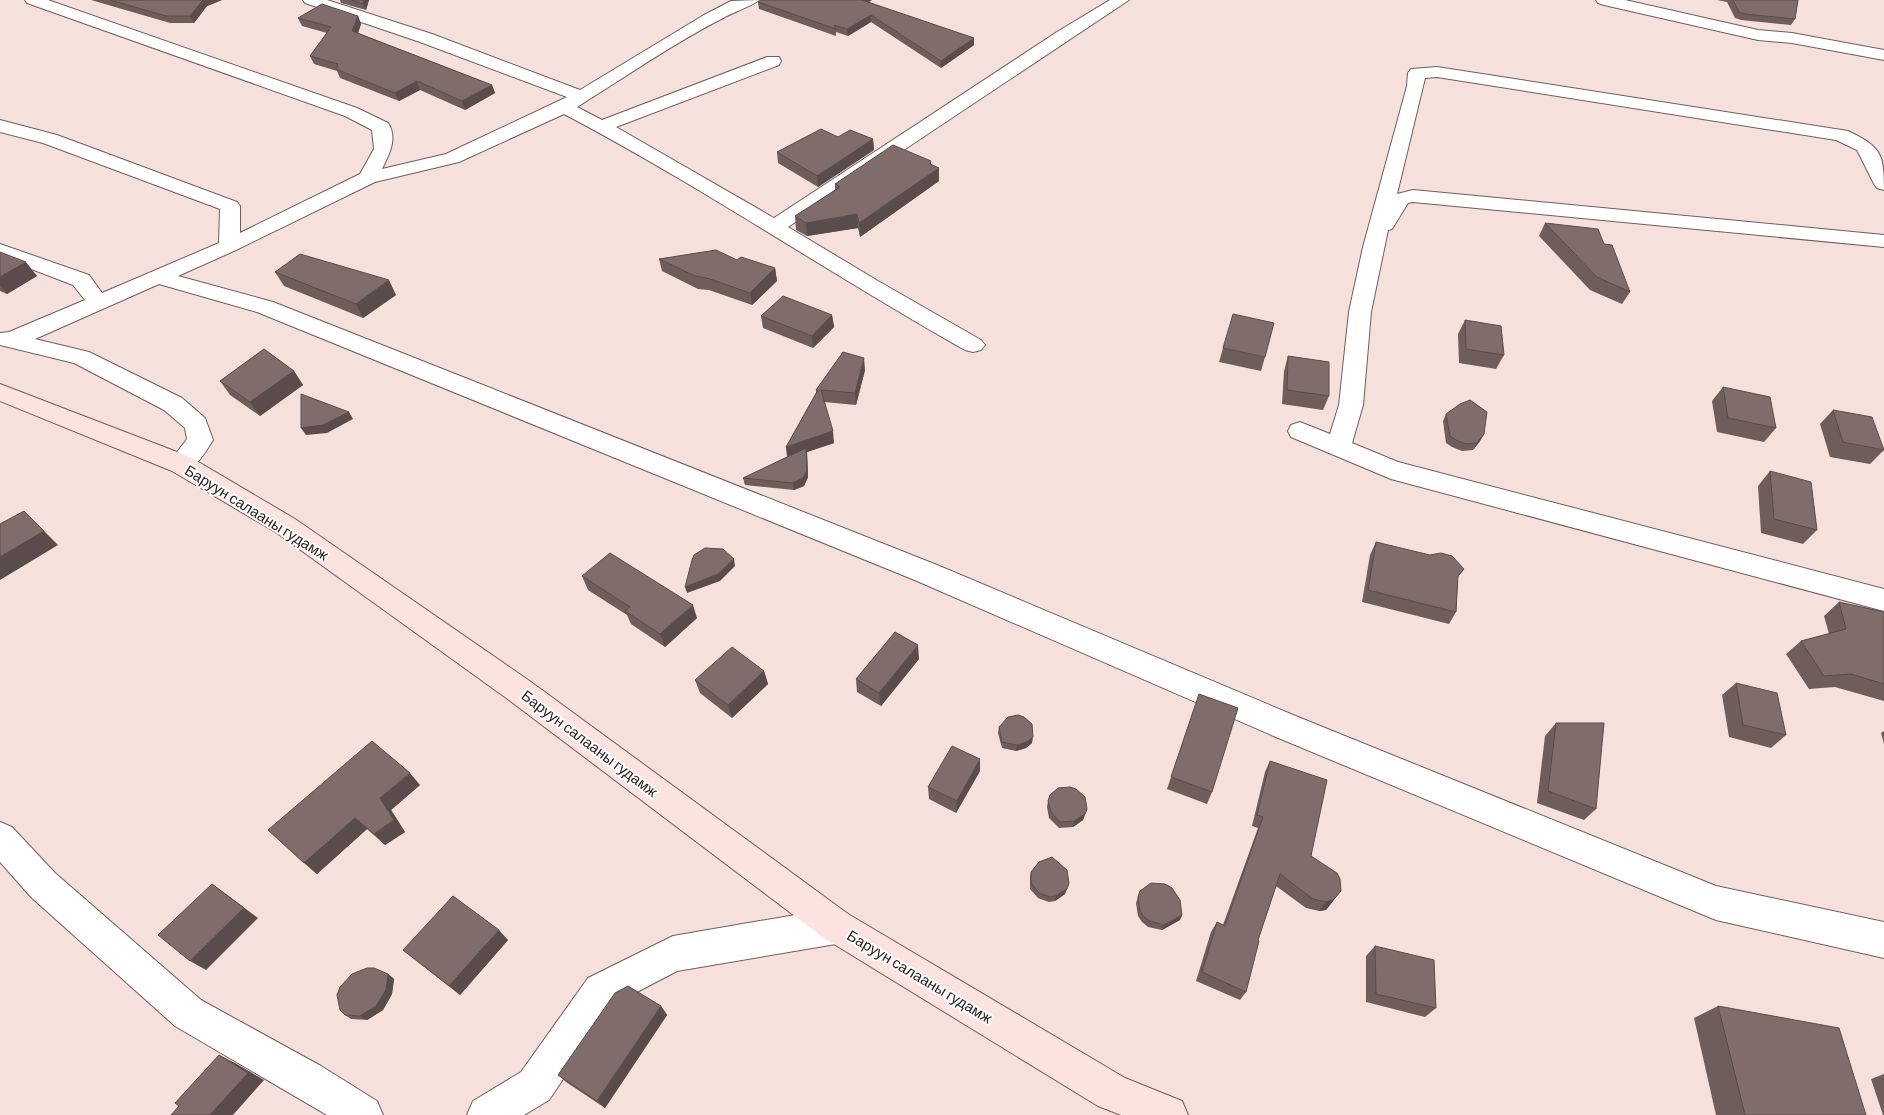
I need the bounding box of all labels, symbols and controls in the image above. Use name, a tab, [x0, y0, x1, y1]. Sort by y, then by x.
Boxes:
street label: Баруун салааны гудамж	[182, 460, 332, 564]
street label: Баруун салааны гудамж	[518, 686, 662, 800]
street label: Баруун салааны гудамж	[844, 926, 996, 1026]

